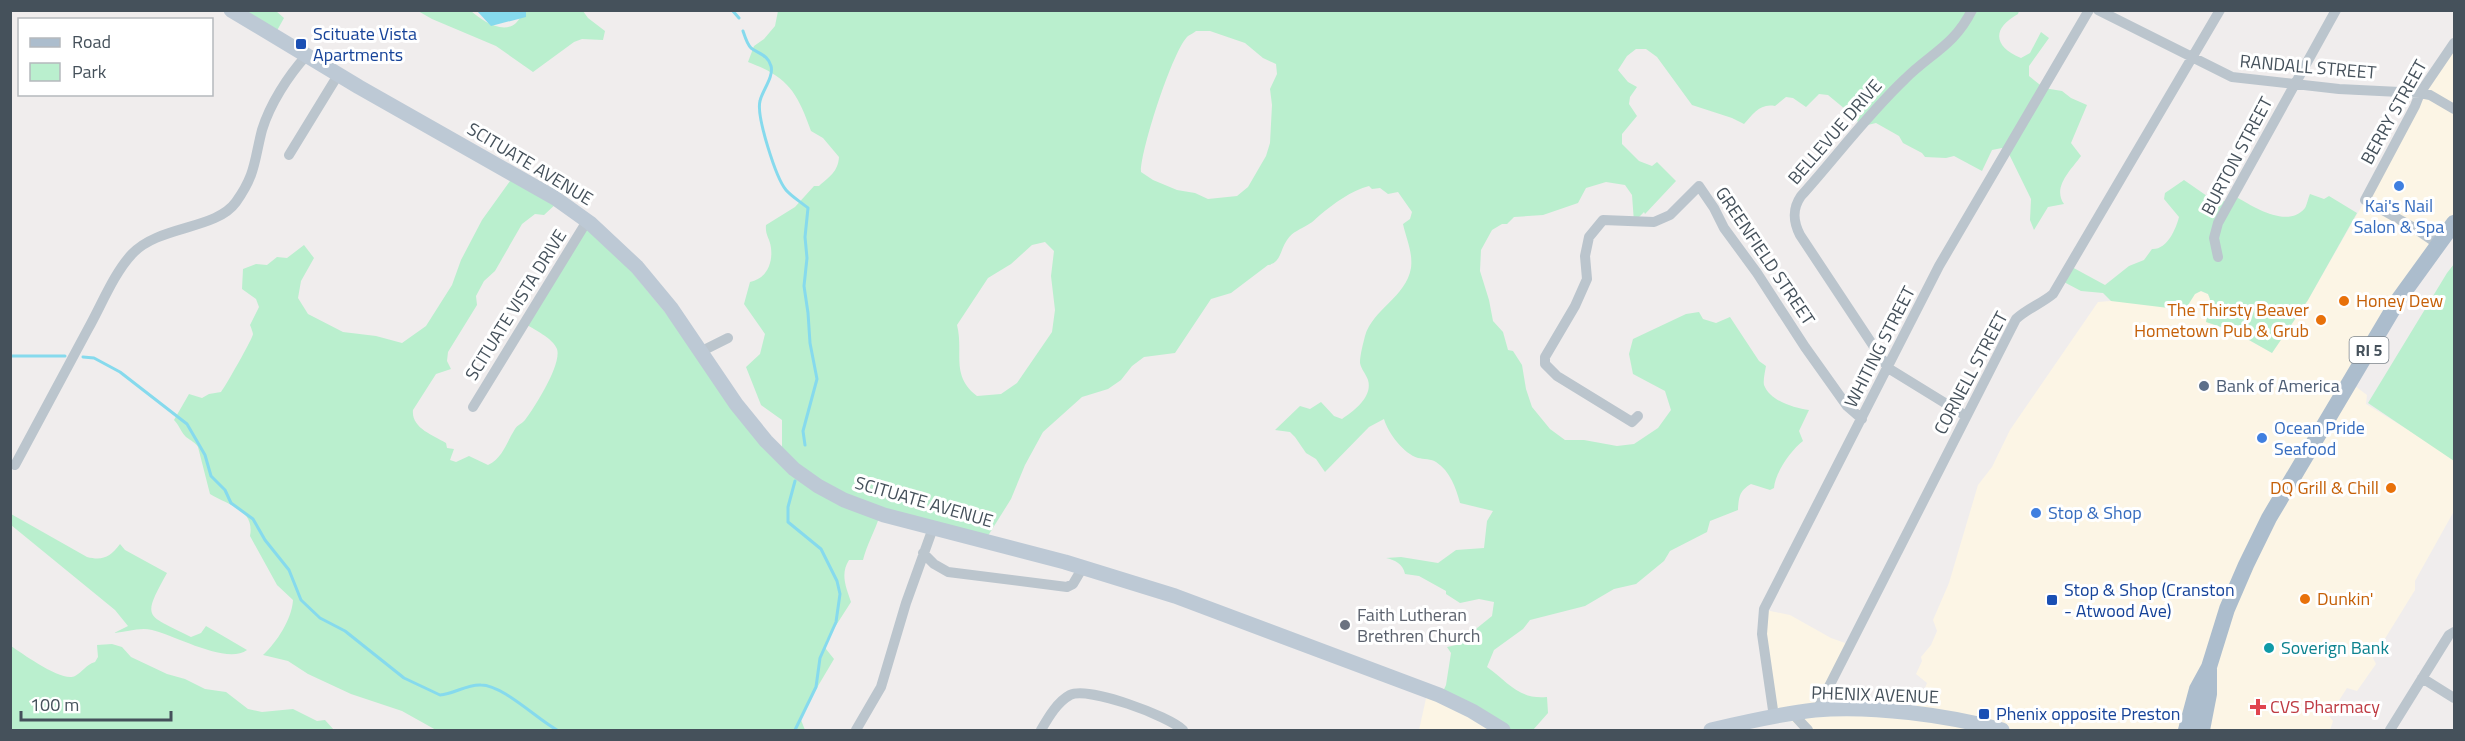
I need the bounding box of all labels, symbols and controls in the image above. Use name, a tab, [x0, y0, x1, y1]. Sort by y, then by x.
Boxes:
legend	[18, 18, 213, 96]
place label: Scituate Vista Apartments	[313, 20, 417, 68]
text: Road	[72, 28, 111, 55]
marker: Scituate Vista Apartments	[294, 37, 308, 51]
street label: RANDALL STREET	[2239, 47, 2378, 86]
street label: BERRY STREET	[2354, 54, 2434, 169]
text: Park	[72, 58, 107, 85]
street label: BELLEVUE DRIVE	[1781, 73, 1888, 190]
street label: BURTON STREET	[2194, 91, 2279, 220]
street label: SCITUATE AVENUE	[462, 115, 598, 212]
marker: Kai's Nail Salon & Spa	[2392, 179, 2406, 193]
street label: GREENFIELD STREET	[1709, 181, 1822, 331]
place label: Kai's Nail Salon & Spa	[2354, 192, 2444, 240]
street label: SCITUATE VISTA DRIVE	[458, 224, 573, 386]
street label: WHITING STREET	[1837, 281, 1922, 412]
place label: Honey Dew	[2356, 287, 2443, 314]
marker: Honey Dew	[2337, 294, 2351, 308]
place label: The Thirsty Beaver Hometown Pub & Grub	[2134, 296, 2309, 344]
street label: CORNELL STREET	[1927, 306, 2015, 439]
marker: The Thirsty Beaver Hometown Pub & Grub	[2314, 313, 2328, 327]
road number: RI 5	[2350, 337, 2388, 363]
place label: Bank of America	[2216, 372, 2340, 399]
marker: Bank of America	[2197, 379, 2211, 393]
place label: Ocean Pride Seafood	[2274, 414, 2365, 462]
marker: Ocean Pride Seafood	[2255, 431, 2269, 445]
street label: SCITUATE AVENUE	[852, 469, 996, 534]
place label: DQ Grill & Chill	[2270, 474, 2379, 501]
marker: DQ Grill & Chill	[2384, 481, 2398, 495]
place label: Stop & Shop	[2048, 499, 2142, 526]
marker: Stop & Shop	[2029, 506, 2043, 520]
place label: Stop & Shop (Cranston - Atwood Ave)	[2064, 576, 2235, 624]
place label: Dunkin'	[2317, 585, 2374, 612]
marker: Dunkin'	[2298, 592, 2312, 606]
marker: Stop & Shop (Cranston - Atwood Ave)	[2045, 593, 2059, 607]
place label: Faith Lutheran Brethren Church	[1357, 601, 1481, 649]
marker: Faith Lutheran Brethren Church	[1338, 618, 1352, 632]
place label: Soverign Bank	[2281, 634, 2390, 661]
marker: Soverign Bank	[2262, 641, 2276, 655]
street label: PHENIX AVENUE	[1811, 679, 1939, 710]
scale bar	[21, 684, 171, 722]
text: 100 m	[30, 691, 79, 718]
place label: CVS Pharmacy	[2270, 693, 2380, 720]
place label: Phenix opposite Preston	[1996, 700, 2180, 727]
marker: CVS Pharmacy	[2251, 700, 2265, 714]
marker: Phenix opposite Preston	[1977, 707, 1991, 721]

